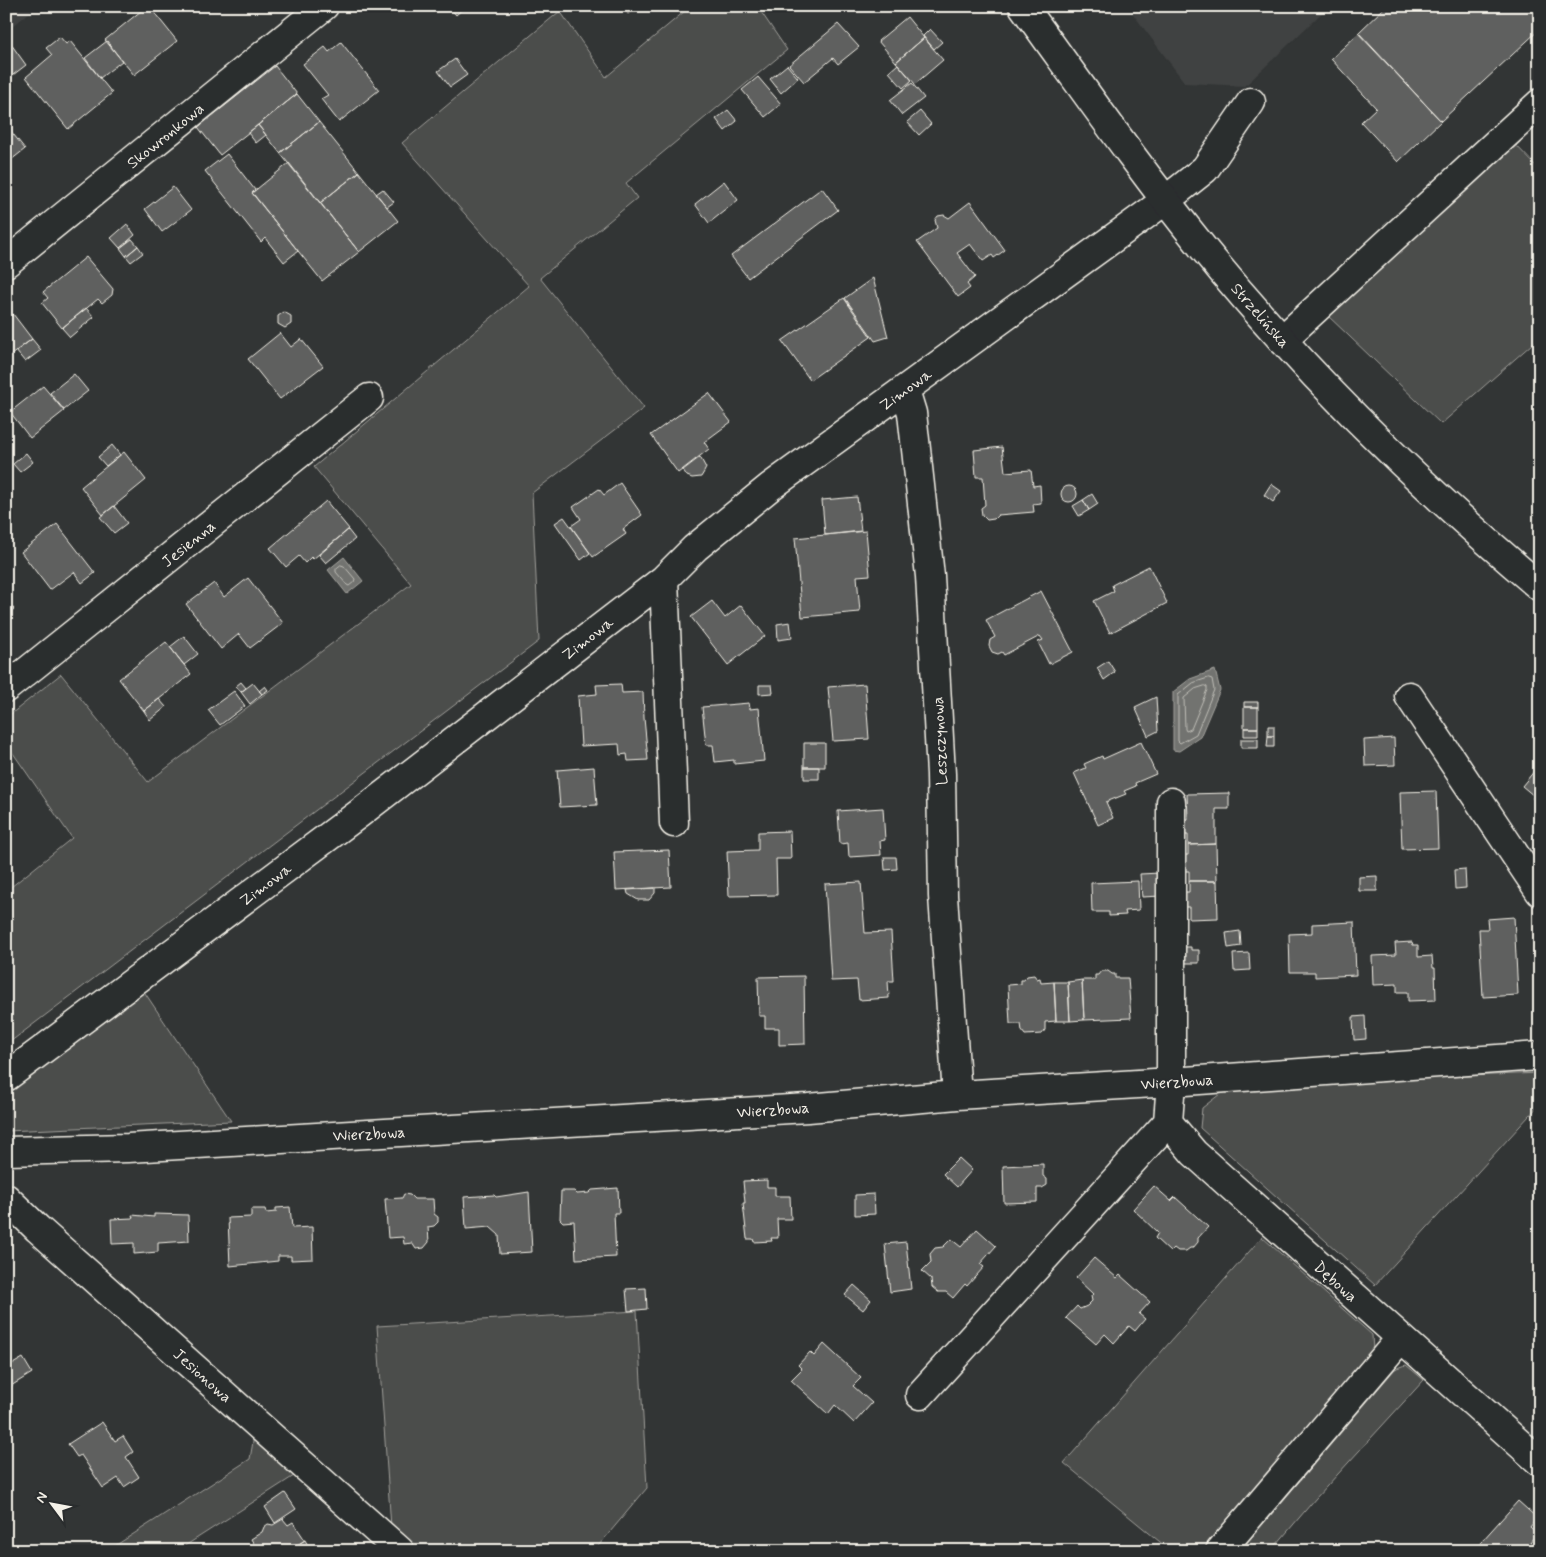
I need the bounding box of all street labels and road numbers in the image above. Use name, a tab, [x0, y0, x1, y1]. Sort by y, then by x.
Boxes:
street label: Skowronkowa	[123, 98, 209, 174]
street label: Strzelińska	[1226, 279, 1294, 353]
street label: Zimowa	[876, 364, 937, 416]
street label: Jesienna	[157, 516, 220, 572]
street label: Zimowa	[558, 612, 618, 666]
street label: Leszczynowa	[928, 696, 953, 786]
street label: Zimowa	[236, 859, 296, 912]
street label: Wierzbowa	[1140, 1069, 1214, 1096]
street label: Wierzbowa	[736, 1097, 810, 1124]
street label: Wierzbowa	[332, 1122, 406, 1147]
street label: Dębowa	[1309, 1257, 1361, 1307]
street label: Jesionowa	[168, 1344, 236, 1408]

